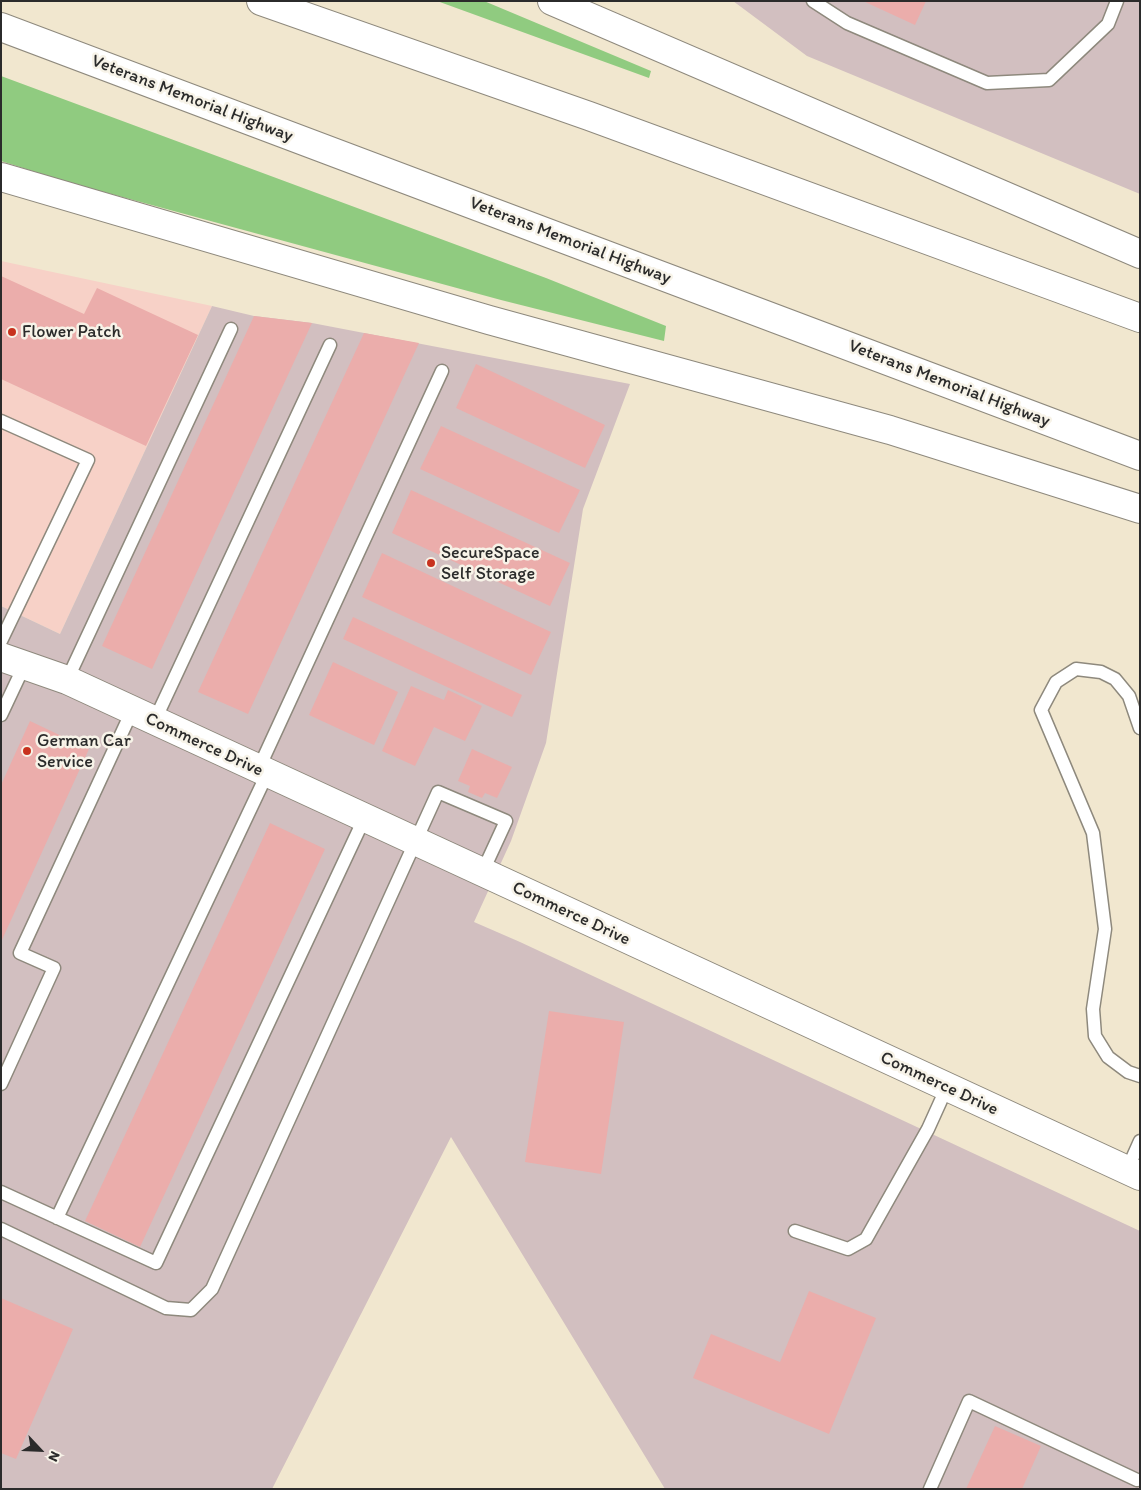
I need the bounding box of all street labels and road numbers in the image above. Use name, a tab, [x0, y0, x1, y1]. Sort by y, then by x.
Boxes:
street label: Veterans Memorial Highway	[88, 51, 296, 147]
street label: Veterans Memorial Highway	[466, 193, 674, 289]
street label: Veterans Memorial Highway	[845, 336, 1053, 432]
street label: Commerce Drive	[142, 708, 266, 782]
street label: Commerce Drive	[509, 877, 633, 951]
street label: Commerce Drive	[877, 1047, 1001, 1121]

